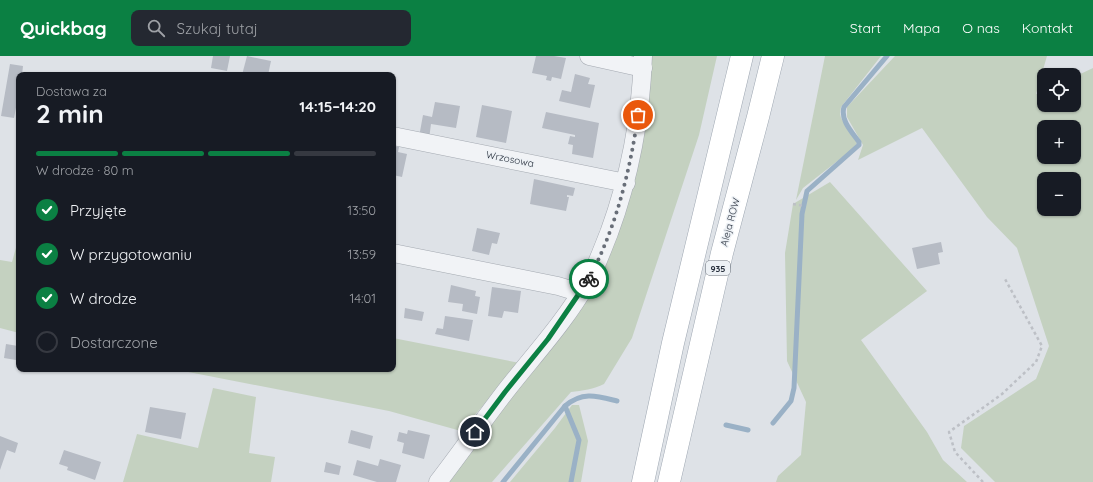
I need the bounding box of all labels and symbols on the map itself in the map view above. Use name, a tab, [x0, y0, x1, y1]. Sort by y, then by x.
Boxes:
pin	[621, 98, 655, 132]
street label: Wrzosowa	[485, 148, 535, 170]
street label: Aleja ROW	[717, 196, 743, 248]
courier	[569, 259, 609, 299]
road number: 935	[706, 261, 730, 275]
pin	[458, 415, 492, 449]

